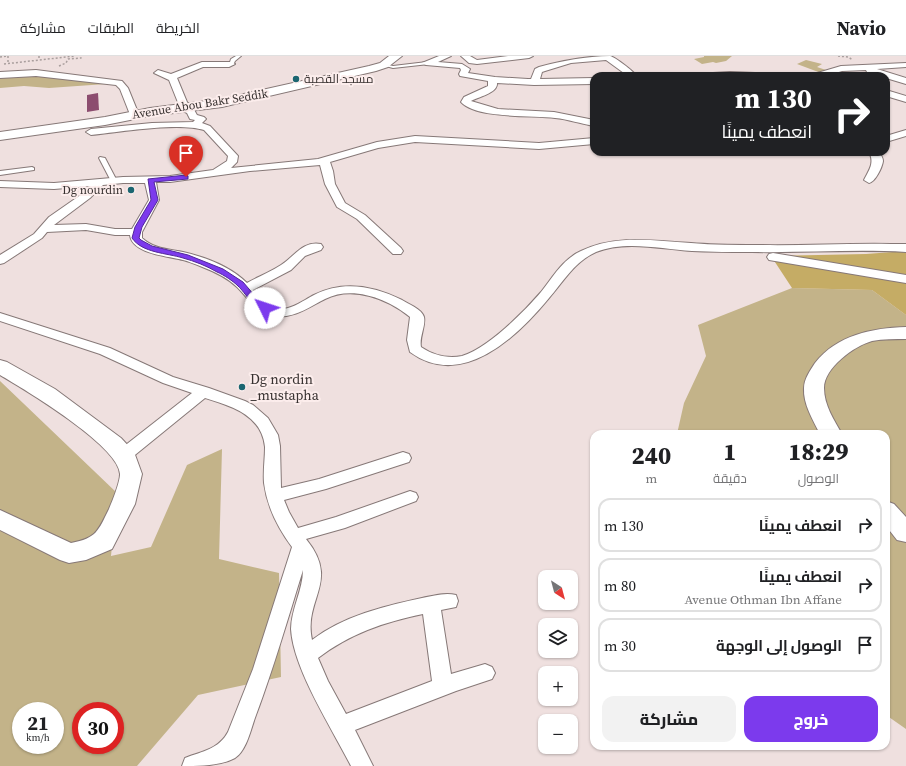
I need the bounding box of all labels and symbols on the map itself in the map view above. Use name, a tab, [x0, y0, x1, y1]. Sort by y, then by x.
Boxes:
place label: مسجد القصبة	[304, 71, 373, 87]
marker: مسجد القصبة	[291, 74, 301, 84]
street label: Avenue Abou Bakr Seddik	[131, 85, 270, 123]
pin	[169, 136, 203, 177]
place label: Dg nourdin	[62, 182, 123, 198]
marker: Dg nourdin	[126, 185, 136, 195]
position arrow	[244, 287, 286, 329]
place label: Dg nordin _mustapha	[250, 369, 320, 405]
marker: Dg nordin _mustapha	[237, 382, 247, 392]
north arrow	[538, 570, 578, 610]
speed limit sign: 30	[72, 702, 124, 754]

